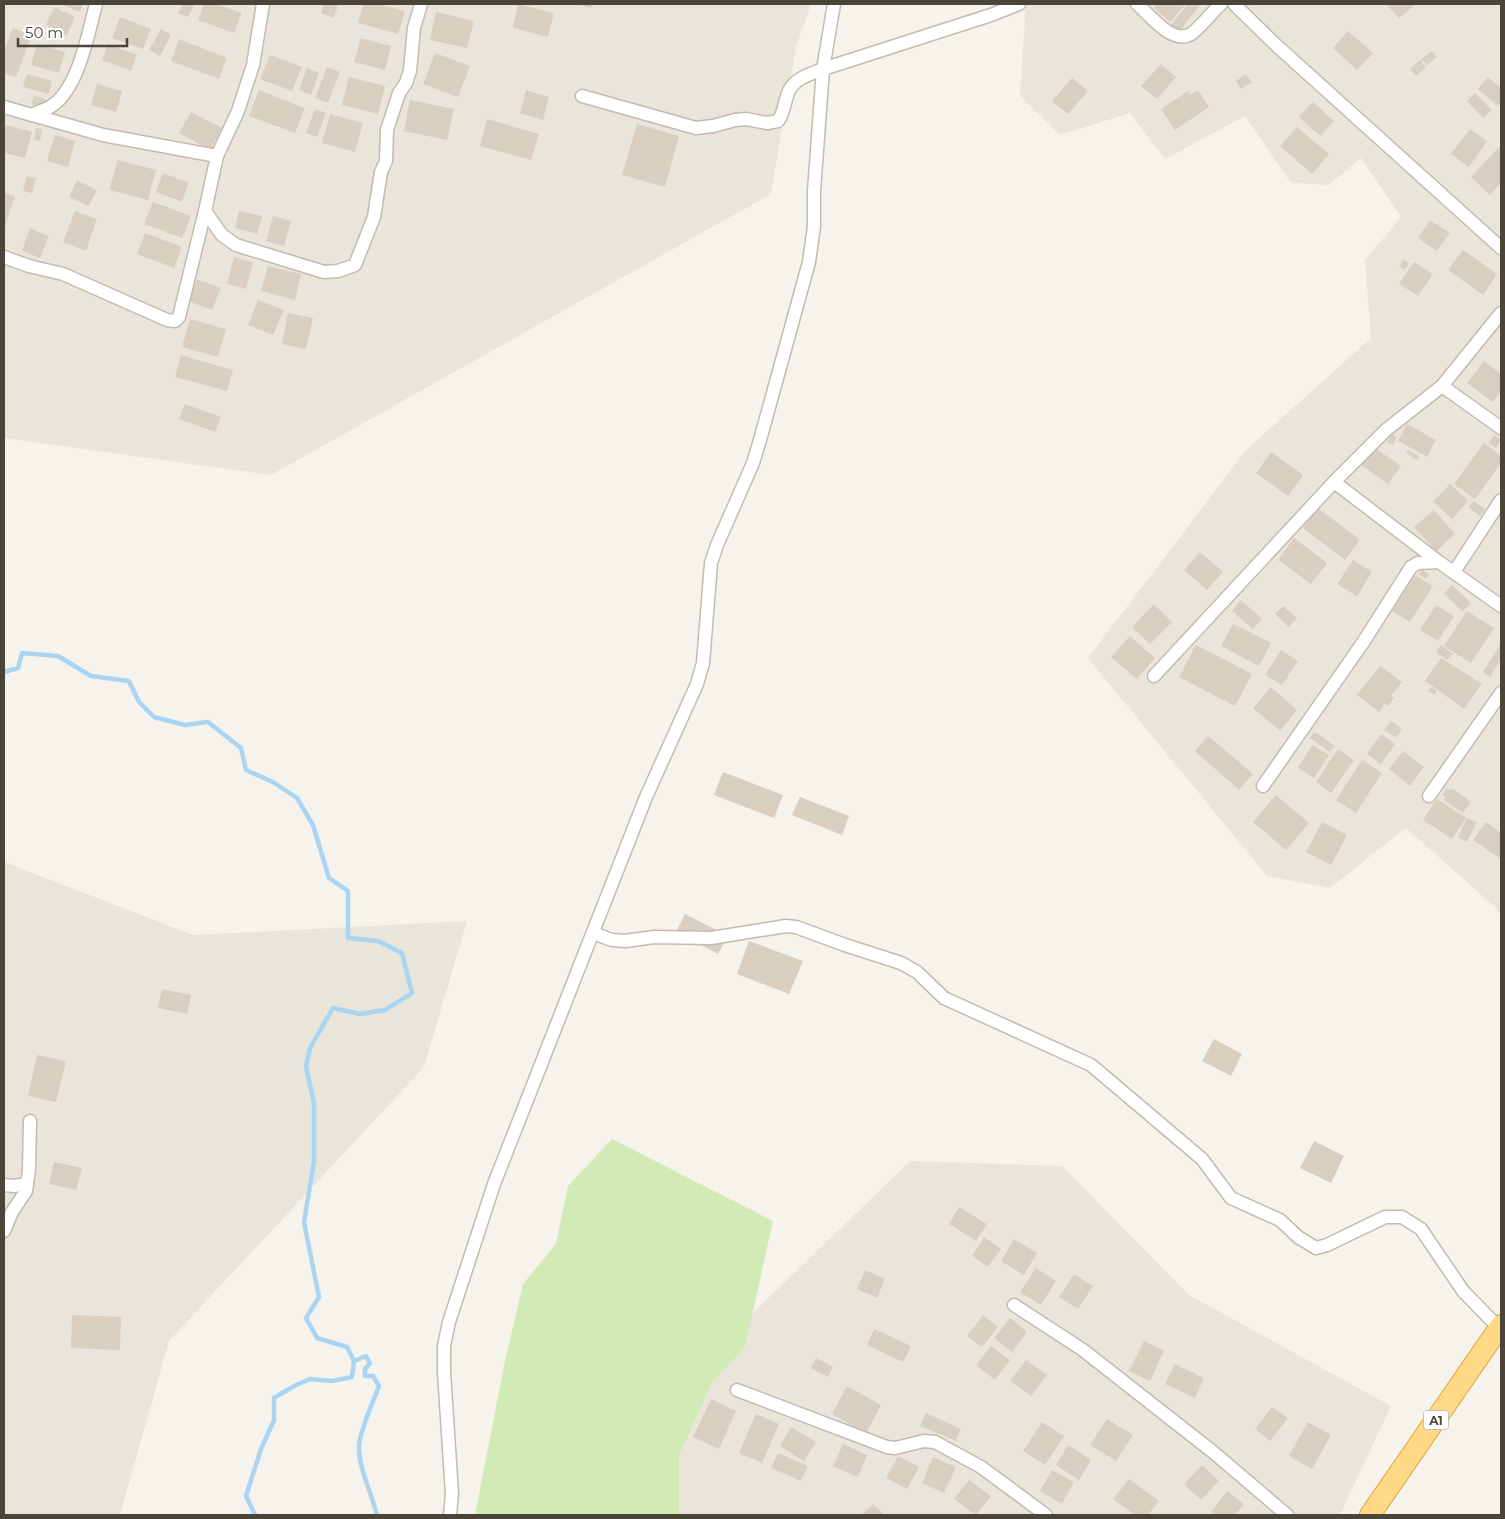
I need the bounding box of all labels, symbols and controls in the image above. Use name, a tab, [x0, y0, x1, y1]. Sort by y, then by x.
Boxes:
scale bar	[18, 15, 126, 47]
text: 50 m	[25, 23, 63, 42]
road number: A1	[1424, 1410, 1448, 1430]

